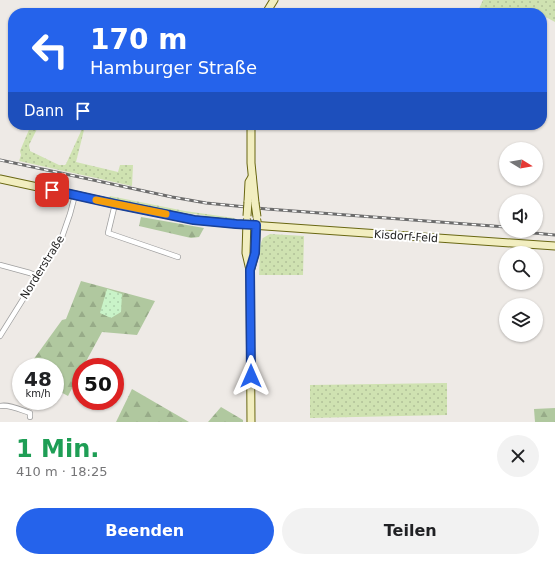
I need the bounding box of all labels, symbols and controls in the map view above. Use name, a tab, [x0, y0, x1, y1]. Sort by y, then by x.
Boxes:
text: 170 m	[90, 23, 187, 56]
icon: left	[24, 24, 76, 76]
text: Hamburger Straße	[90, 57, 257, 78]
icon: arrive	[72, 100, 94, 122]
text: Dann	[24, 102, 64, 120]
north arrow	[499, 142, 543, 186]
map controls	[499, 142, 543, 342]
pin	[35, 173, 69, 207]
icon: arrive	[41, 179, 63, 201]
button: sound	[499, 194, 543, 238]
street label: Kisdorf-Feld	[374, 228, 438, 245]
street label: Norderstraße	[18, 233, 67, 301]
button: search	[499, 246, 543, 290]
button: layers	[499, 298, 543, 342]
position arrow	[230, 355, 272, 397]
speed limit sign: 50	[72, 358, 124, 410]
text: 48	[24, 367, 52, 391]
text: km/h	[25, 388, 51, 399]
text: 1 Min.	[16, 435, 99, 463]
button: close	[497, 435, 539, 477]
text: 410 m · 18:25	[16, 464, 107, 479]
button: Beenden	[16, 508, 274, 554]
button: Teilen	[282, 508, 539, 554]

